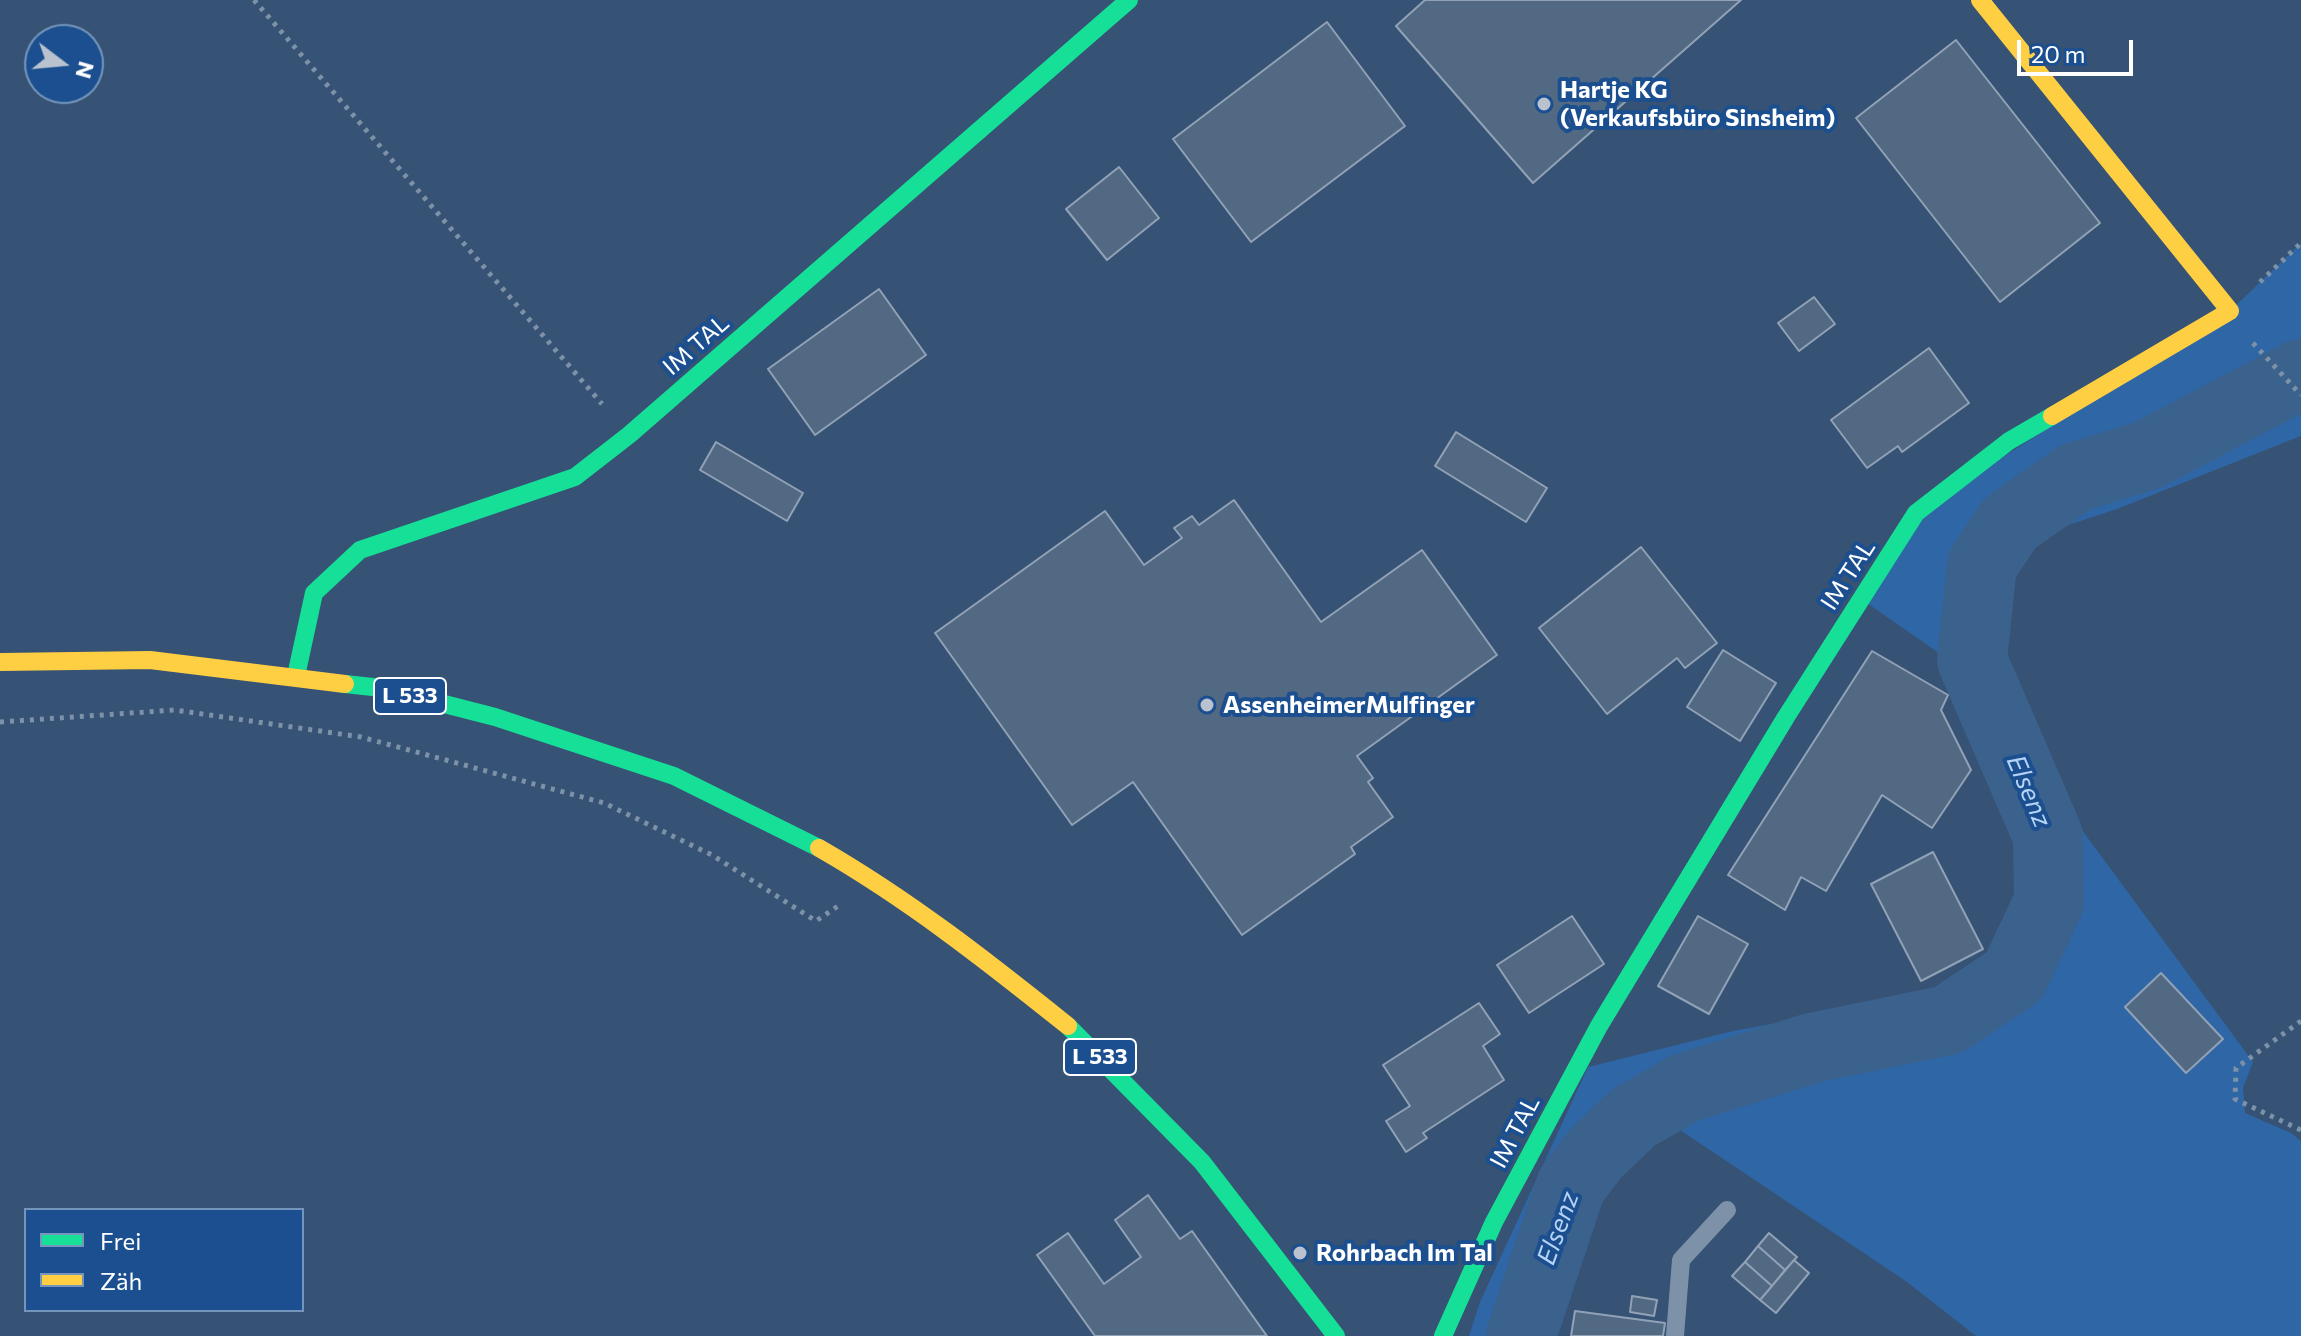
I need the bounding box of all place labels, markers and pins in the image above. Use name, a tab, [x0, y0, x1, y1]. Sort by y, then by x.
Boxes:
place label: Hartje KG (Verkaufsbüro Sinsheim)	[1560, 76, 1835, 132]
marker: Hartje KG (Verkaufsbüro Sinsheim)	[1535, 95, 1553, 113]
place label: AssenheimerMulfinger	[1223, 691, 1475, 719]
marker: AssenheimerMulfinger	[1198, 696, 1216, 714]
place label: Rohrbach Im Tal	[1316, 1239, 1493, 1267]
marker: Rohrbach Im Tal	[1291, 1244, 1309, 1262]

